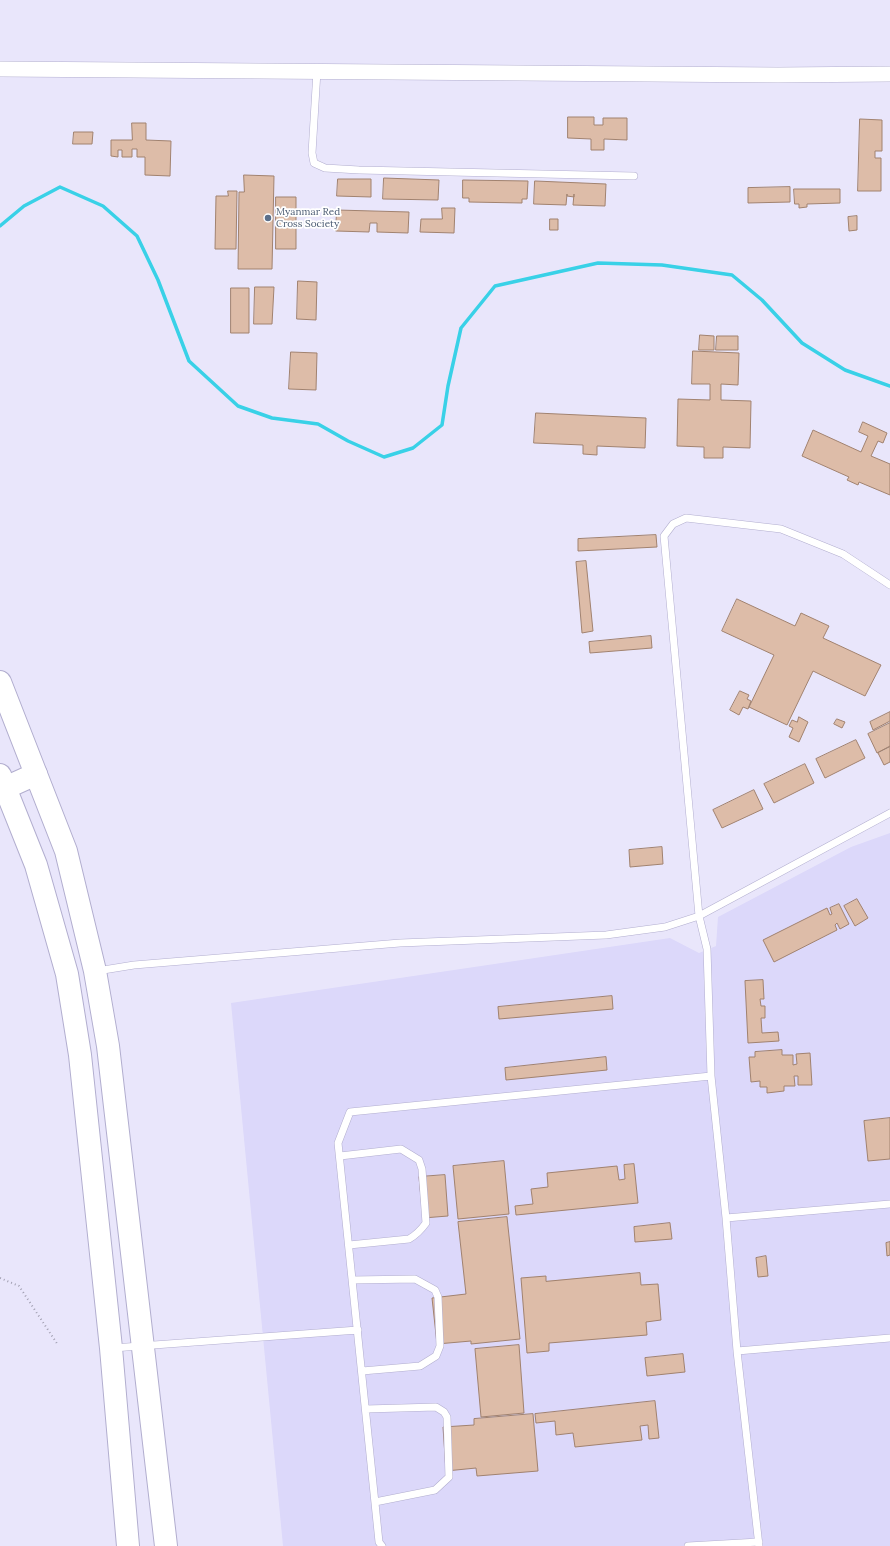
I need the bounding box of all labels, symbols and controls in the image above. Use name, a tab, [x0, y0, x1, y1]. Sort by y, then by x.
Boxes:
place label: Myanmar Red Cross Society	[276, 206, 340, 230]
marker: Myanmar Red Cross Society	[263, 213, 273, 223]

